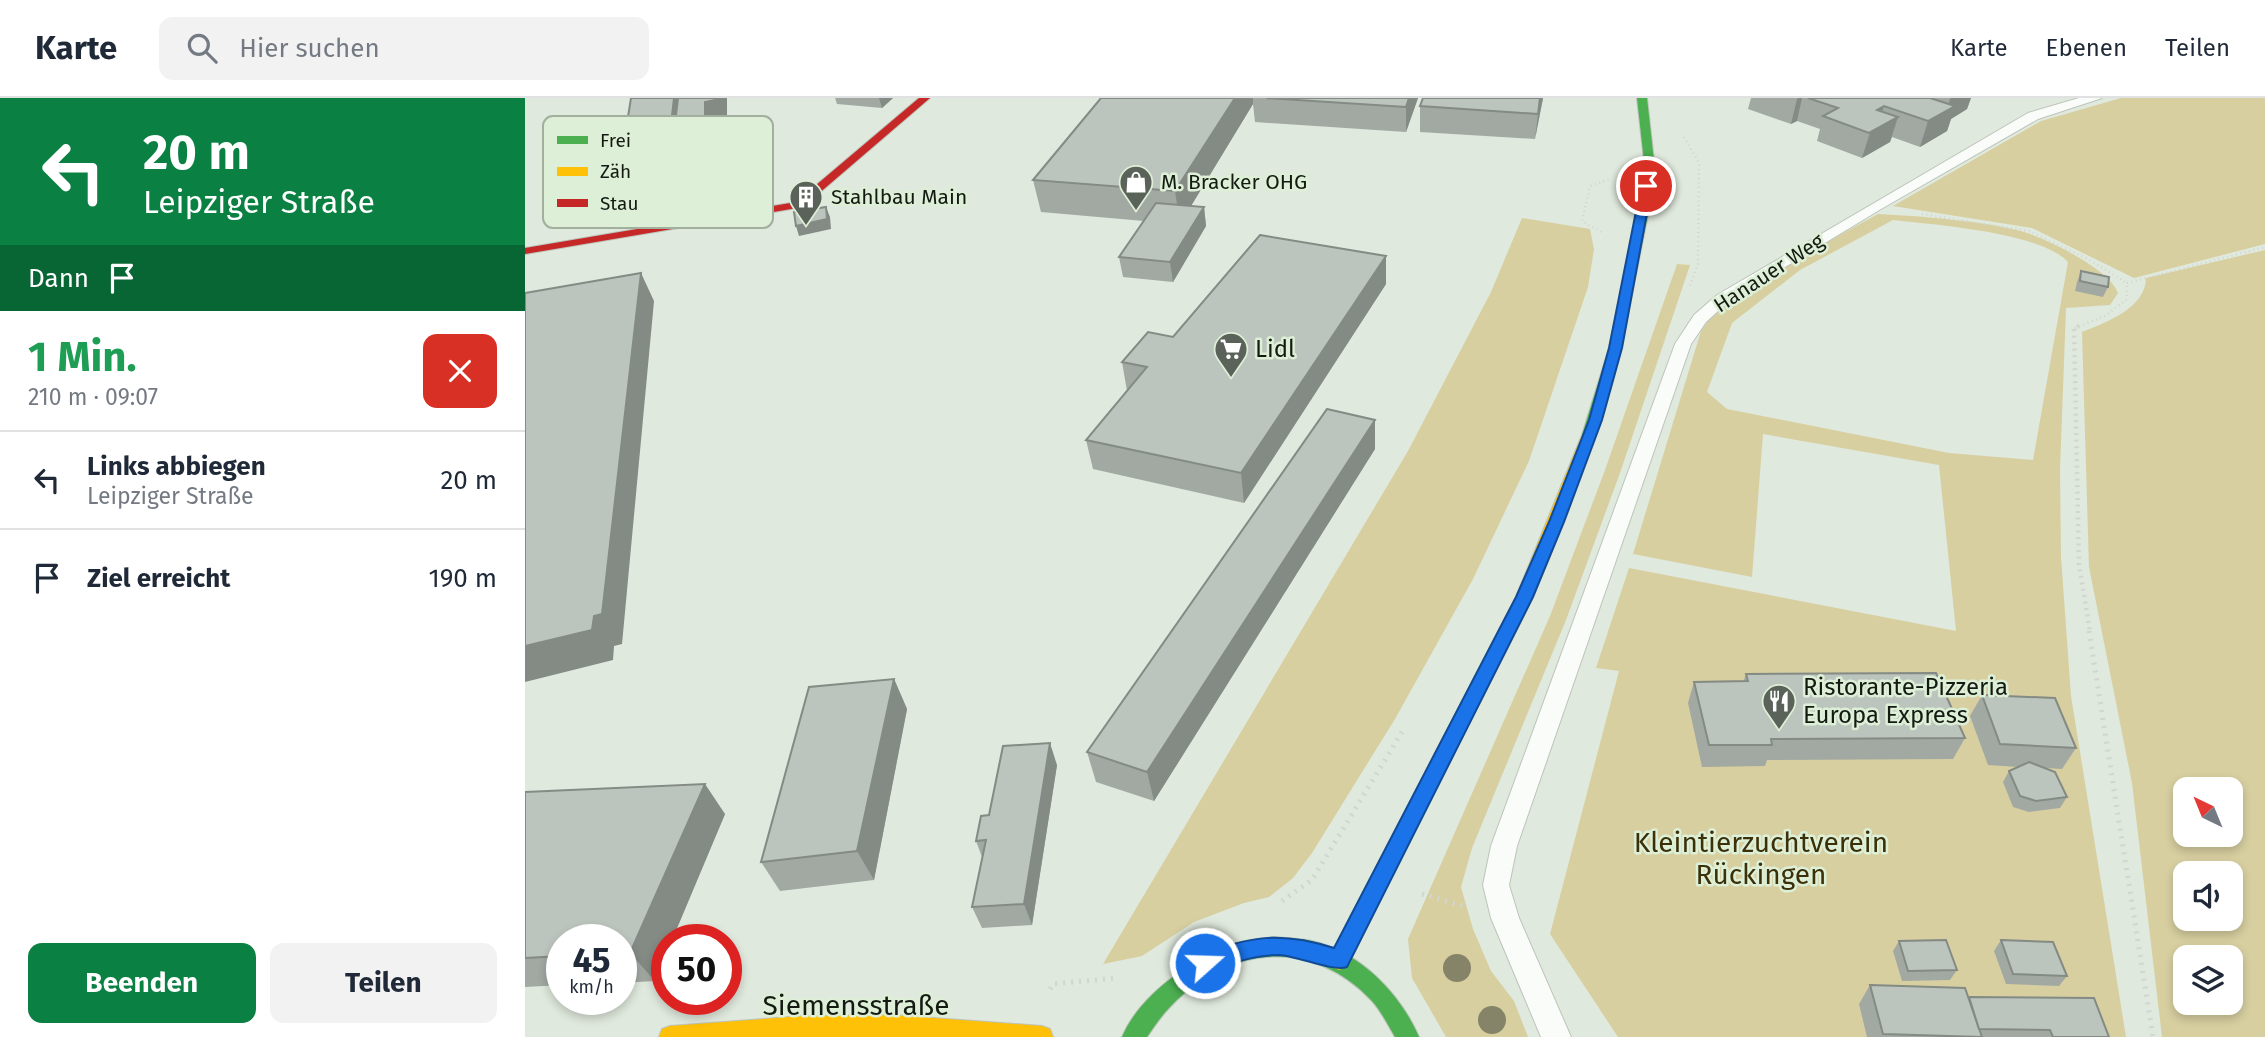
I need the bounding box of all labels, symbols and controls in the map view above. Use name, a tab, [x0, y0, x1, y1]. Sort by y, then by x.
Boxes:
search box	[159, 17, 649, 80]
text: Karte	[35, 28, 117, 68]
icon: search	[183, 29, 221, 67]
text: Hier suchen	[239, 33, 380, 64]
text: Karte	[1950, 34, 2008, 62]
text: Ebenen	[2046, 34, 2127, 62]
text: Teilen	[2165, 34, 2230, 62]
legend	[543, 116, 773, 228]
text: 20 m	[143, 123, 250, 182]
icon: left	[28, 126, 119, 217]
text: Frei	[600, 129, 631, 152]
pin	[1616, 156, 1676, 216]
text: Zäh	[600, 160, 631, 183]
shop icon: M. Bracker OHG	[1117, 163, 1155, 212]
icon: arrive	[1627, 167, 1665, 205]
place label: M. Bracker OHG	[1161, 169, 1307, 195]
building icon: Stahlbau Main	[787, 178, 825, 227]
text: Leipziger Straße	[143, 183, 375, 221]
place label: Stahlbau Main	[831, 184, 967, 210]
text: Stau	[600, 192, 638, 215]
street label: Hanauer Weg	[1709, 228, 1829, 318]
icon: arrive	[103, 259, 141, 297]
text: Dann	[28, 263, 89, 294]
supermarket icon: Lidl	[1212, 330, 1250, 379]
text: 1 Min.	[28, 332, 137, 382]
button: close	[423, 334, 497, 408]
place label: Lidl	[1255, 335, 1295, 363]
text: 210 m · 09:07	[28, 383, 158, 411]
text: Links abbiegen	[87, 451, 266, 482]
icon: left	[28, 461, 66, 499]
text: 20 m	[440, 465, 497, 496]
text: Leipziger Straße	[87, 482, 254, 510]
icon: arrive	[28, 559, 66, 597]
text: Ziel erreicht	[87, 563, 230, 594]
text: 190 m	[428, 563, 497, 594]
place label: Ristorante-Pizzeria Europa Express	[1803, 673, 2008, 729]
restaurant icon: Ristorante-Pizzeria Europa Express	[1760, 682, 1798, 731]
north arrow	[2173, 777, 2243, 847]
map controls	[2173, 777, 2243, 1015]
park label: Kleintierzuchtverein Rückingen	[1634, 826, 1888, 891]
button: sound	[2173, 861, 2243, 931]
speed limit sign: 50	[651, 924, 742, 1015]
position arrow	[1168, 926, 1242, 1000]
text: 45	[572, 939, 611, 981]
button: Beenden	[28, 943, 256, 1023]
button: Teilen	[270, 943, 497, 1023]
button: layers	[2173, 945, 2243, 1015]
text: km/h	[569, 976, 614, 998]
street label: Siemensstraße	[763, 989, 950, 1022]

